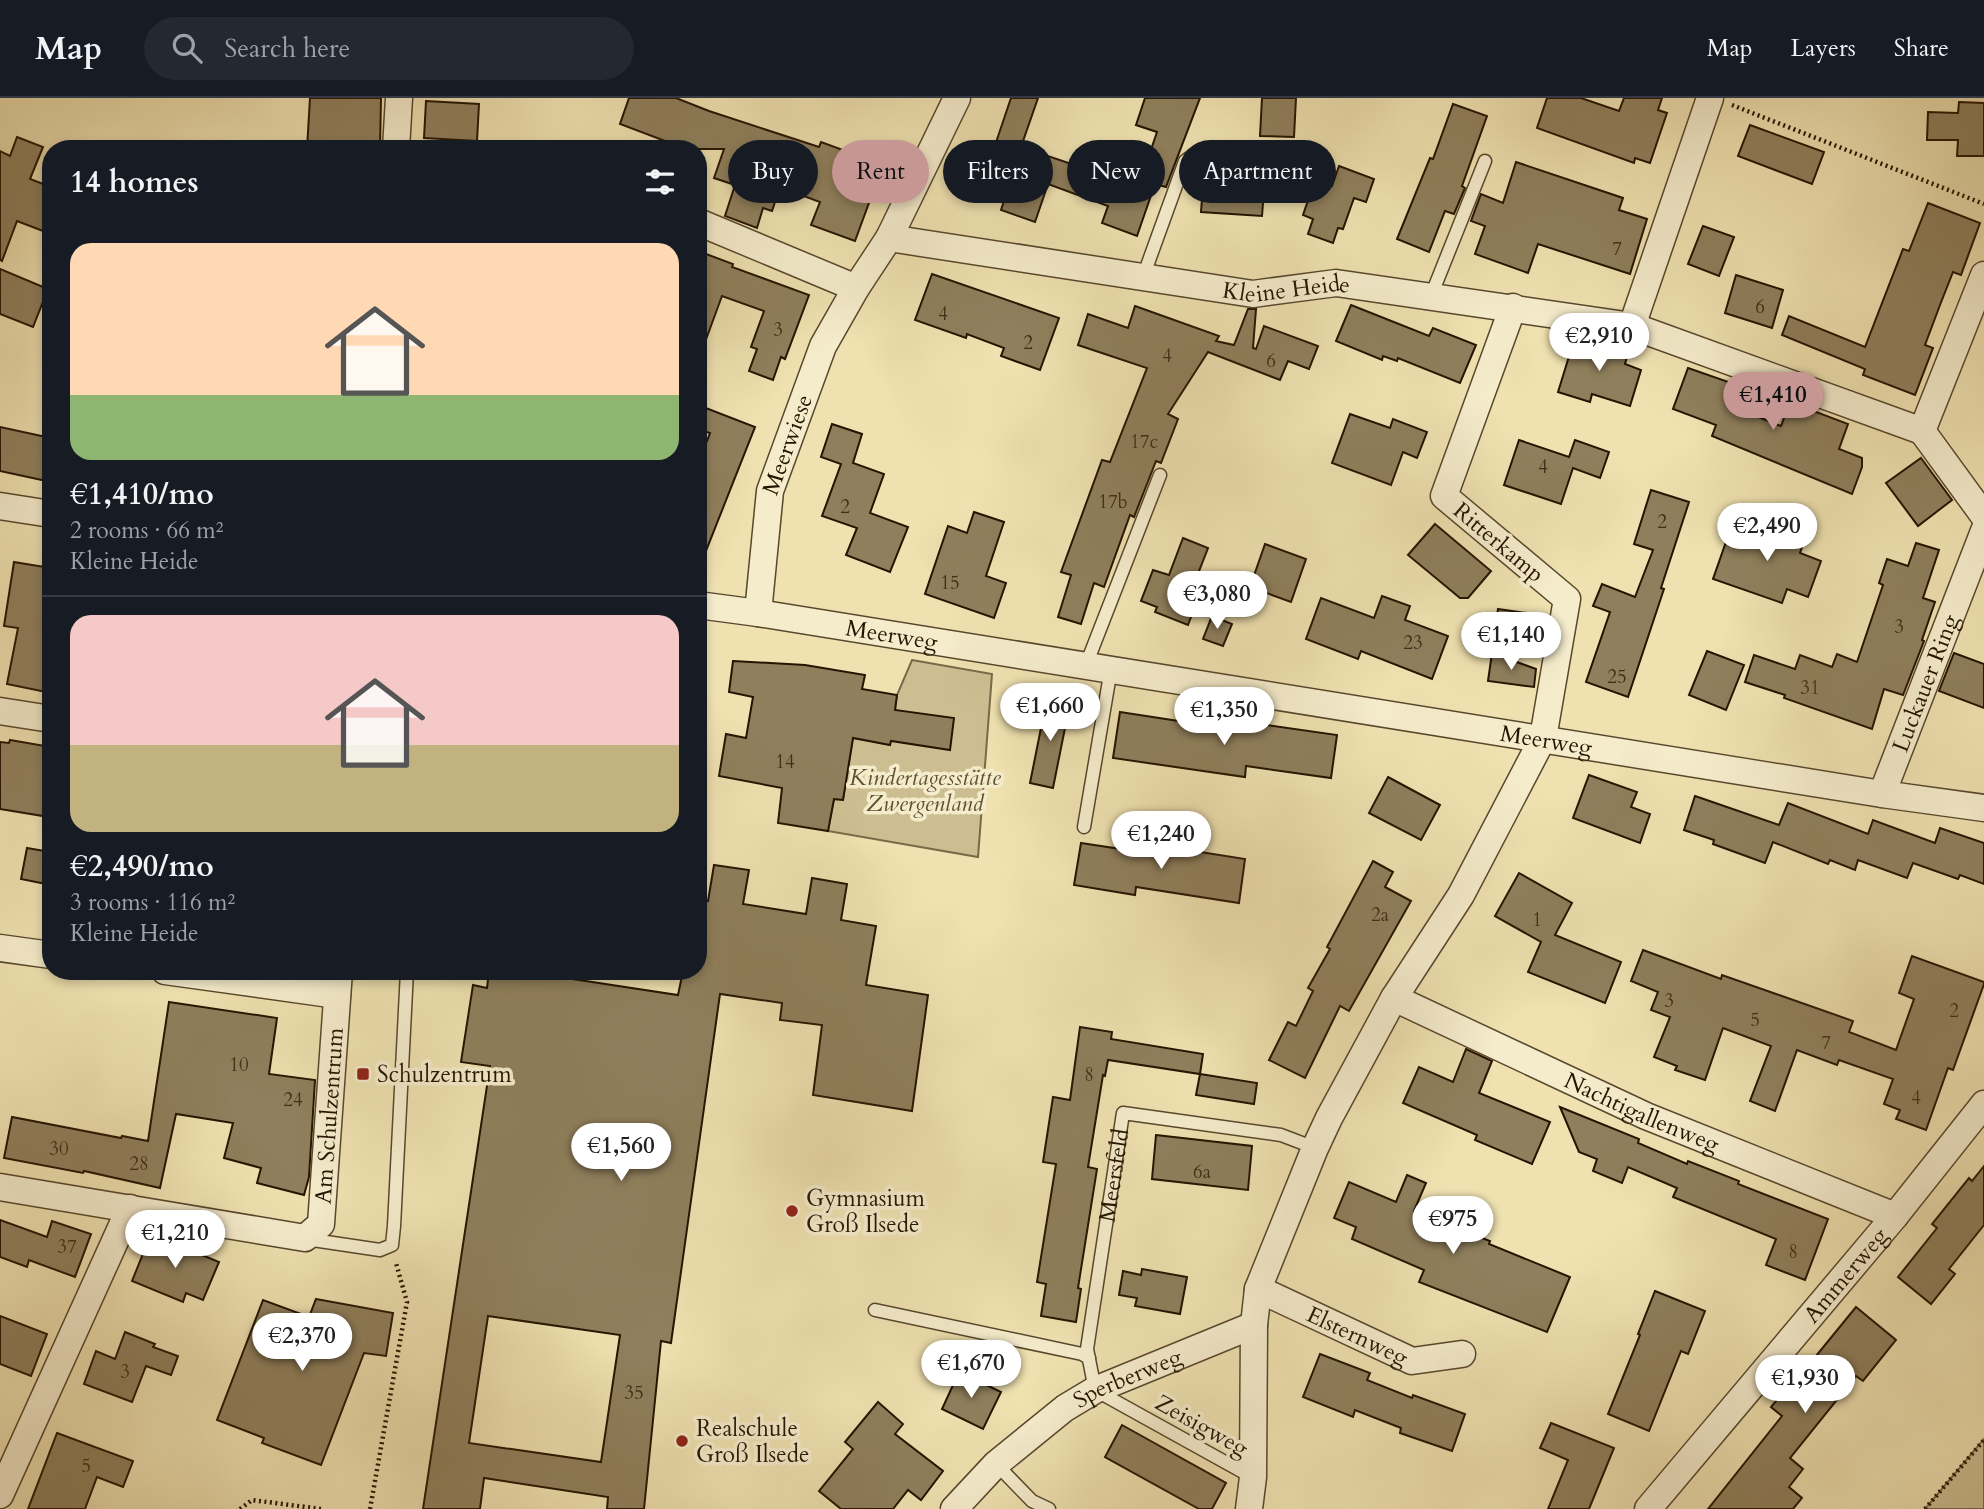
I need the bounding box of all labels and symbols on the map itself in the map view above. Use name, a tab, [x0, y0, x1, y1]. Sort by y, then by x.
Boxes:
house number: 7	[1612, 236, 1622, 262]
street label: Kleine Heide	[1220, 268, 1352, 310]
house number: 6	[1755, 294, 1765, 320]
house number: 4	[938, 301, 948, 327]
pin: €2,910	[1542, 314, 1656, 373]
house number: 3	[773, 317, 783, 343]
house number: 2	[1023, 330, 1033, 356]
house number: 4	[1162, 343, 1172, 369]
house number: 6	[1266, 348, 1276, 374]
pin: €1,410	[1716, 372, 1830, 432]
street label: Meerwiese	[755, 390, 820, 499]
house number: 17c	[1130, 429, 1158, 455]
house number: 4	[1538, 454, 1548, 480]
house number: 17b	[1098, 489, 1128, 515]
house number: 2	[840, 494, 850, 520]
street label: Ritterkamp	[1447, 495, 1551, 590]
pin: €2,490	[1710, 504, 1824, 563]
house number: 2	[1657, 509, 1667, 535]
house number: 15	[940, 570, 960, 596]
pin: €3,080	[1160, 572, 1274, 631]
street label: Luckauer Ring	[1885, 610, 1966, 757]
street label: Meerweg	[843, 612, 940, 658]
pin: €1,140	[1454, 612, 1568, 672]
house number: 3	[1894, 614, 1904, 640]
house number: 23	[1403, 630, 1423, 656]
house number: 25	[1607, 664, 1627, 690]
house number: 31	[1800, 675, 1820, 701]
pin: €1,660	[993, 684, 1107, 743]
pin: €1,350	[1167, 688, 1281, 747]
street label: Meerweg	[1498, 718, 1595, 763]
house number: 14	[775, 749, 795, 775]
park label: Kindertagesstätte Zwergenland	[849, 762, 1001, 819]
pin: €1,240	[1104, 812, 1218, 871]
house number: 2a	[1371, 902, 1389, 928]
house number: 1	[1532, 907, 1542, 933]
house number: 3	[1664, 988, 1674, 1014]
house number: 2	[1949, 998, 1959, 1024]
house number: 5	[1750, 1007, 1760, 1033]
street label: Am Schulzentrum	[307, 1026, 351, 1205]
house number: 7	[1821, 1030, 1831, 1056]
house number: 10	[229, 1052, 249, 1078]
place label: Schulzentrum	[377, 1059, 512, 1090]
house number: 8	[1084, 1062, 1094, 1088]
street label: Nachtigallenweg	[1559, 1065, 1724, 1160]
marker: Schulzentrum	[355, 1066, 371, 1082]
house number: 4	[1911, 1085, 1921, 1111]
house number: 24	[283, 1087, 303, 1113]
pin: €1,560	[564, 1124, 678, 1183]
street label: Meersfeld	[1092, 1126, 1137, 1224]
house number: 30	[49, 1136, 69, 1162]
house number: 28	[129, 1151, 149, 1177]
house number: 6a	[1193, 1159, 1211, 1185]
place label: Gymnasium Groß Ilsede	[806, 1183, 926, 1240]
pin: €975	[1412, 1196, 1494, 1256]
marker: Gymnasium Groß Ilsede	[784, 1203, 800, 1219]
pin: €1,210	[118, 1210, 232, 1270]
street label: Ammerweg	[1796, 1221, 1895, 1330]
house number: 37	[57, 1234, 77, 1260]
house number: 8	[1788, 1239, 1798, 1265]
street label: Elsternweg	[1302, 1299, 1413, 1373]
pin: €2,370	[245, 1314, 359, 1373]
pin: €1,670	[914, 1340, 1028, 1400]
street label: Sperberweg	[1067, 1341, 1187, 1416]
pin: €1,930	[1748, 1356, 1862, 1415]
house number: 3	[120, 1359, 130, 1385]
house number: 35	[624, 1380, 644, 1406]
street label: Zeisigweg	[1150, 1387, 1254, 1464]
place label: Realschule Groß Ilsede	[696, 1413, 809, 1470]
marker: Realschule Groß Ilsede	[674, 1433, 690, 1449]
house number: 5	[81, 1453, 91, 1479]

